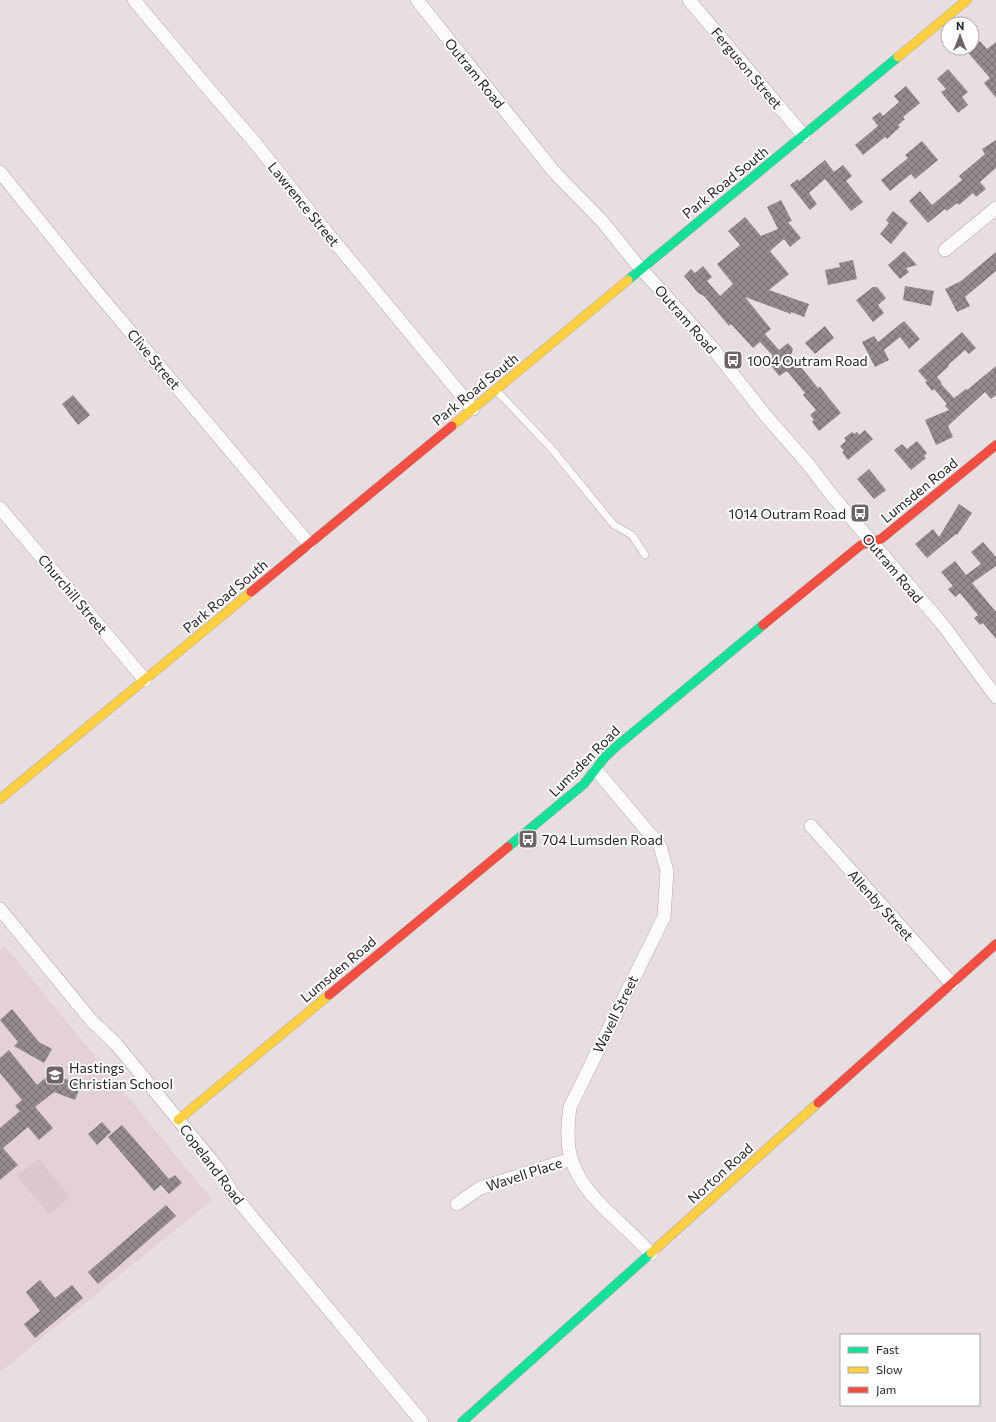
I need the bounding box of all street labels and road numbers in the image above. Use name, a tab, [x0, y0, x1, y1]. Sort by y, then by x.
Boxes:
street label: Ferguson Street	[708, 24, 786, 112]
street label: Outram Road	[442, 34, 508, 112]
street label: Park Road South	[679, 142, 771, 222]
street label: Lawrence Street	[265, 158, 343, 250]
street label: Outram Road	[652, 281, 720, 357]
street label: Clive Street	[124, 325, 184, 393]
street label: Park Road South	[429, 349, 521, 429]
street label: Lumsden Road	[877, 454, 961, 526]
street label: Outram Road	[859, 530, 927, 606]
street label: Churchill Street	[35, 551, 111, 637]
street label: Park Road South	[179, 556, 271, 636]
street label: Lumsden Road	[545, 722, 623, 800]
street label: Allenby Street	[845, 866, 918, 944]
street label: Lumsden Road	[297, 933, 379, 1005]
street label: Wavell Street	[589, 972, 641, 1056]
street label: Copeland Road	[176, 1121, 248, 1207]
street label: Norton Road	[684, 1139, 756, 1207]
street label: Wavell Place	[484, 1154, 564, 1194]

